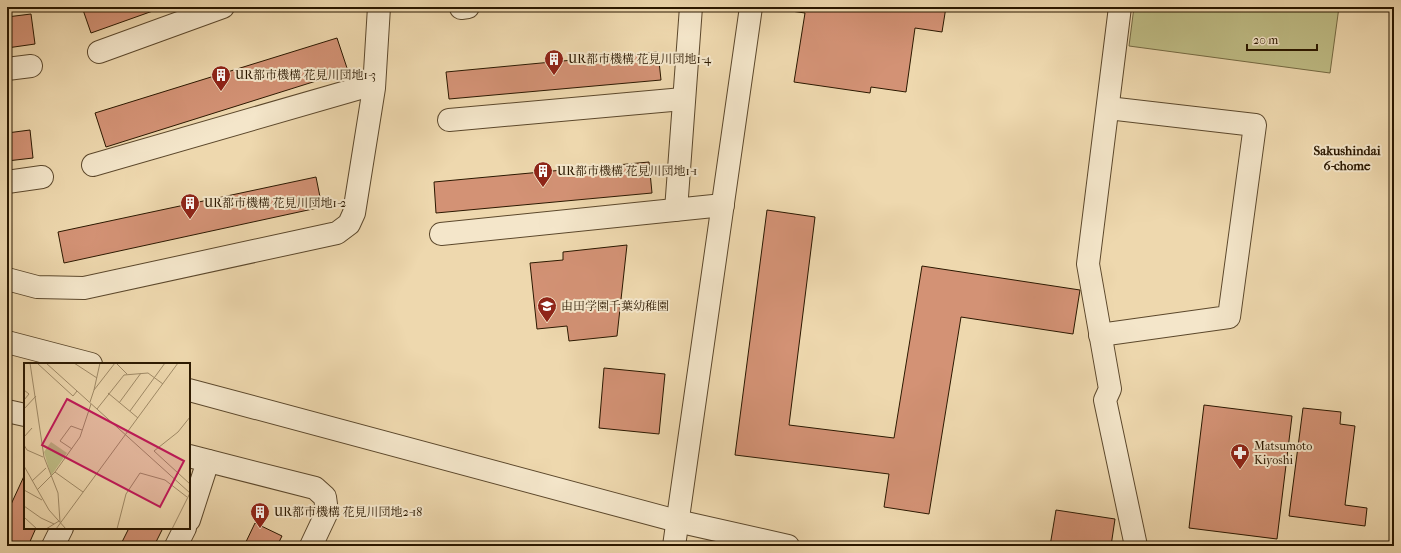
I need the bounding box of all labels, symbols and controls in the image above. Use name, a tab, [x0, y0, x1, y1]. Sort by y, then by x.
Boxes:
scale bar	[1247, 26, 1317, 52]
text: 20 m	[1253, 33, 1278, 47]
building icon: UR都市機構 花見川団地1-4	[543, 48, 565, 76]
place label: UR都市機構 花見川団地1-4	[568, 52, 712, 66]
building icon: UR都市機構 花見川団地1-3	[210, 64, 232, 92]
place label: UR都市機構 花見川団地1-3	[235, 68, 376, 82]
district label: Sakushindai 6-chome	[1313, 143, 1381, 173]
building icon: UR都市機構 花見川団地1-1	[532, 160, 554, 188]
place label: UR都市機構 花見川団地1-1	[557, 164, 697, 178]
building icon: UR都市機構 花見川団地1-2	[179, 192, 201, 220]
place label: UR都市機構 花見川団地1-2	[204, 196, 346, 210]
school or university icon: 由田学園千葉幼稚園	[536, 295, 558, 323]
place label: 由田学園千葉幼稚園	[561, 299, 669, 313]
inset map	[24, 363, 190, 529]
place label: Matsumoto Kiyoshi	[1254, 439, 1312, 467]
pharmacy icon: Matsumoto Kiyoshi	[1229, 442, 1251, 470]
building icon: UR都市機構 花見川団地2-18	[249, 501, 271, 529]
place label: UR都市機構 花見川団地2-18	[274, 505, 422, 519]

